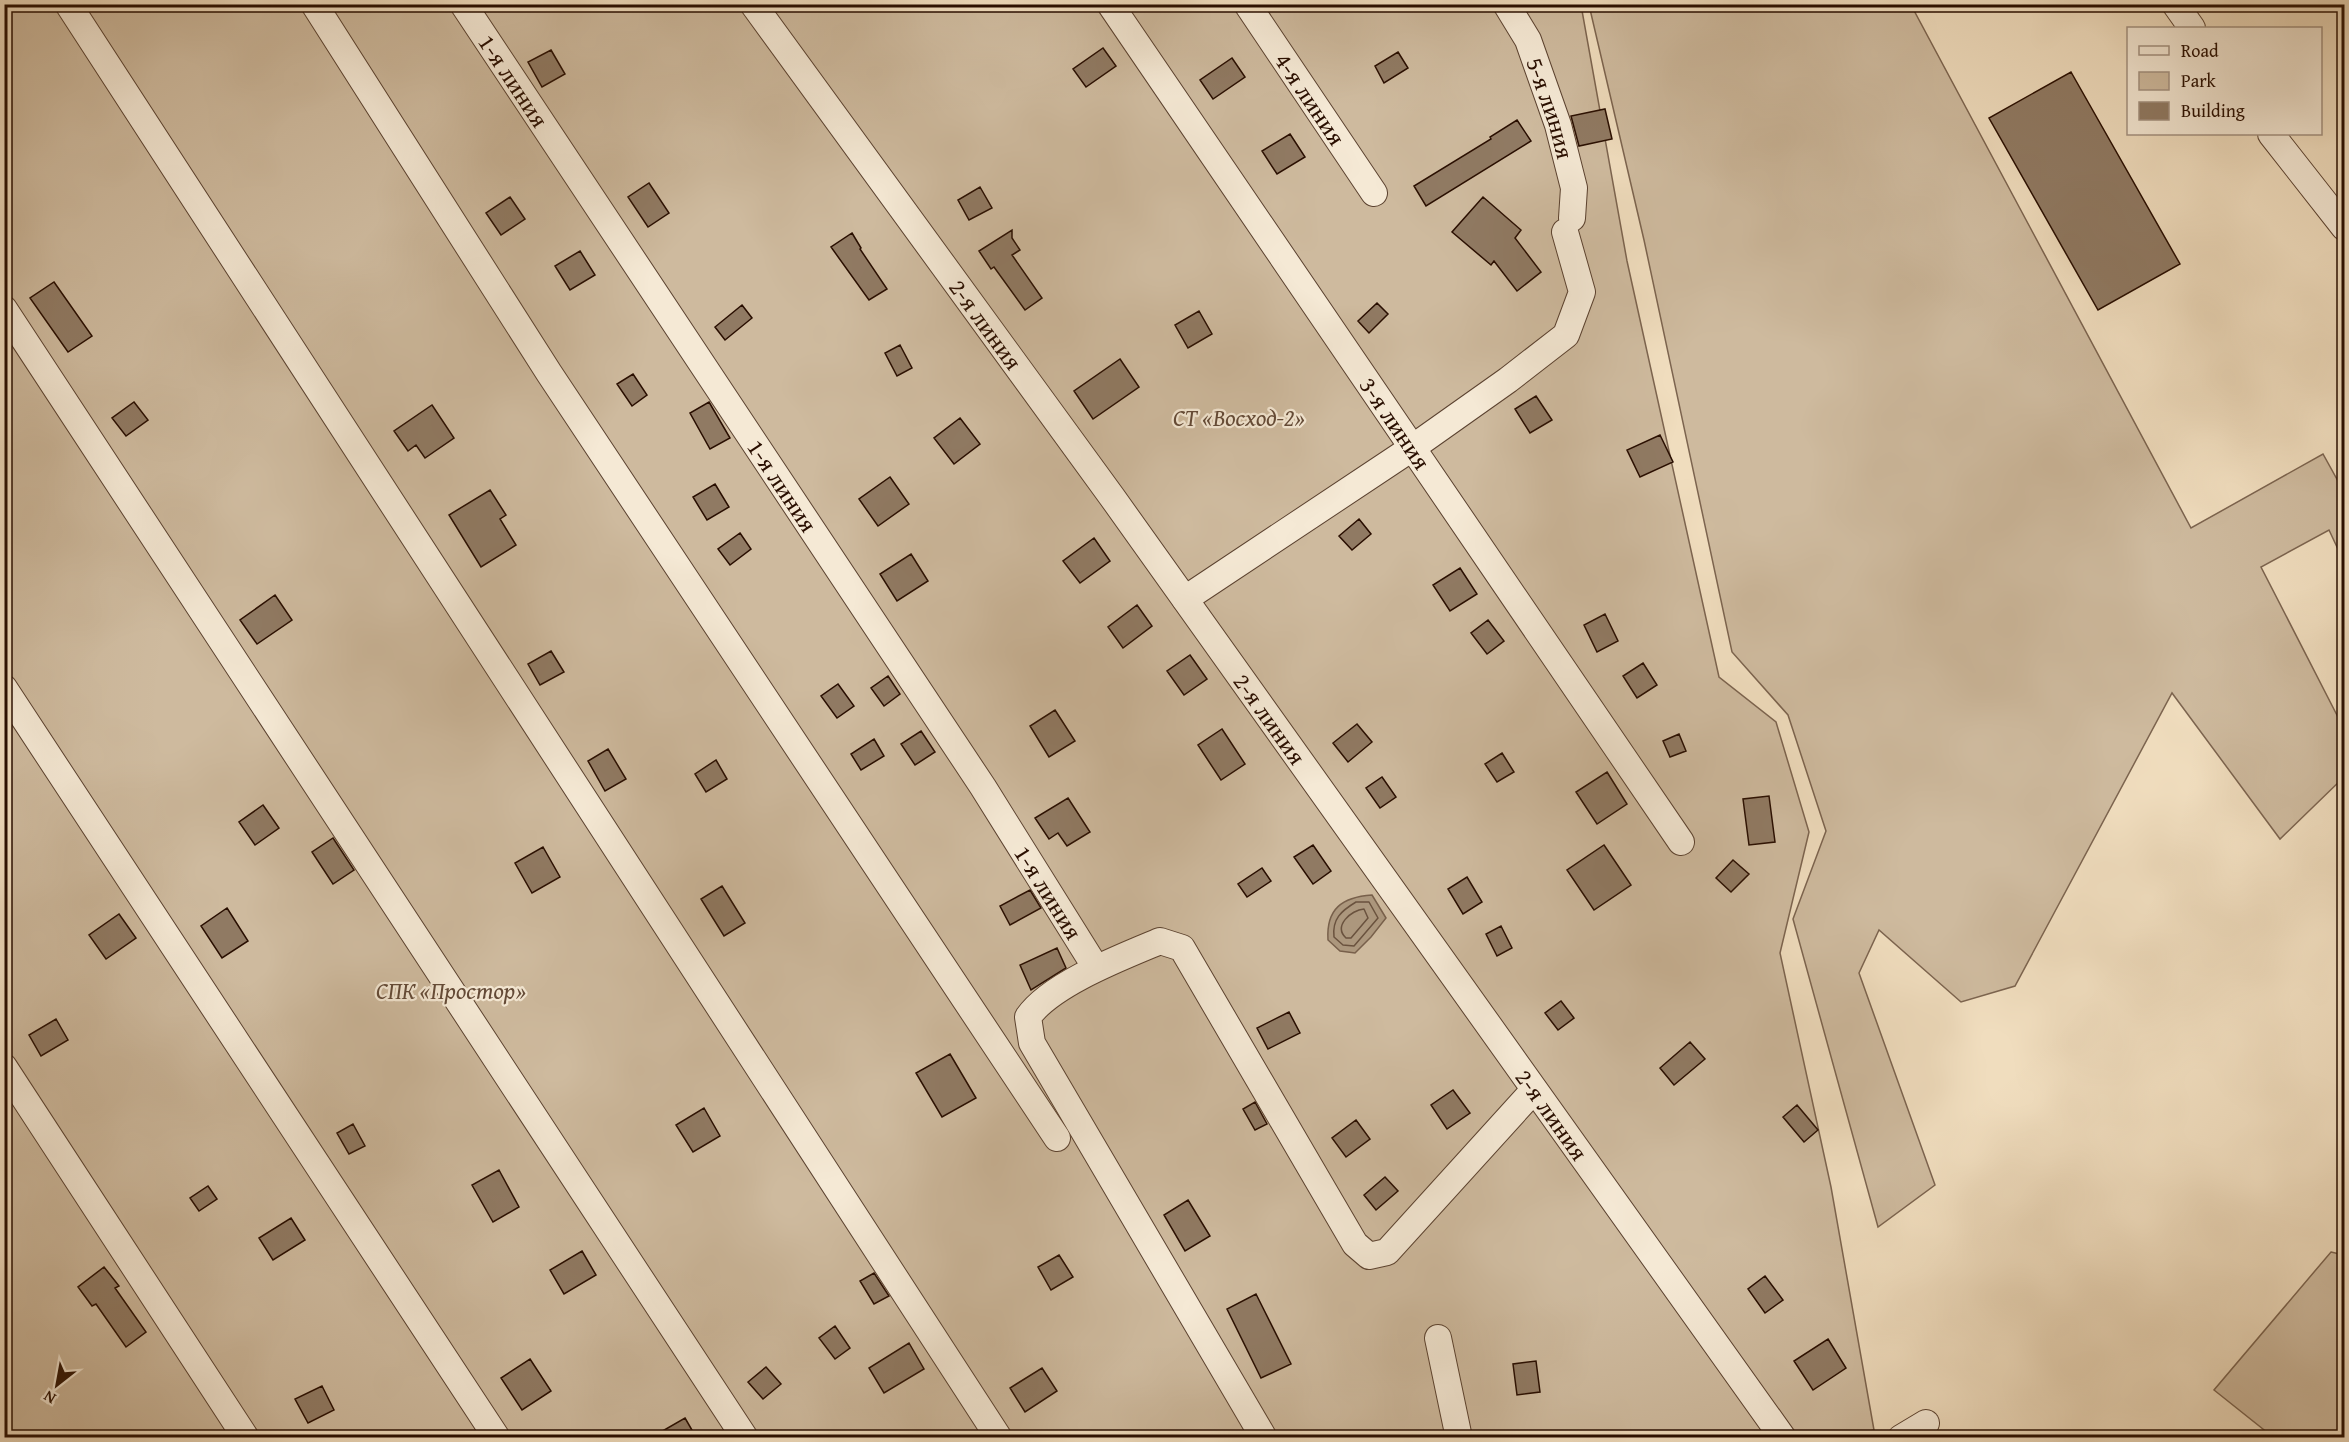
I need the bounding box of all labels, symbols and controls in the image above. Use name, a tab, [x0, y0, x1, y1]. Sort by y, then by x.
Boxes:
street label: 1-я линия	[470, 27, 558, 134]
legend	[2127, 27, 2322, 135]
text: Road	[2181, 37, 2219, 64]
street label: 4-я линия	[1267, 45, 1354, 152]
street label: 5-я линия	[1518, 52, 1583, 162]
text: Park	[2181, 67, 2217, 94]
text: Building	[2181, 97, 2245, 124]
street label: 2-я линия	[941, 271, 1031, 377]
street label: 3-я линия	[1351, 370, 1440, 476]
park label: СТ «Восход-2»	[1173, 400, 1305, 435]
street label: 1-я линия	[739, 432, 826, 539]
street label: 2-я линия	[1225, 666, 1315, 772]
street label: 1-я линия	[1006, 838, 1091, 946]
park label: СПК «Простор»	[376, 973, 526, 1008]
street label: 2-я линия	[1507, 1061, 1597, 1167]
north arrow	[27, 1355, 87, 1415]
text: N	[38, 1385, 60, 1411]

